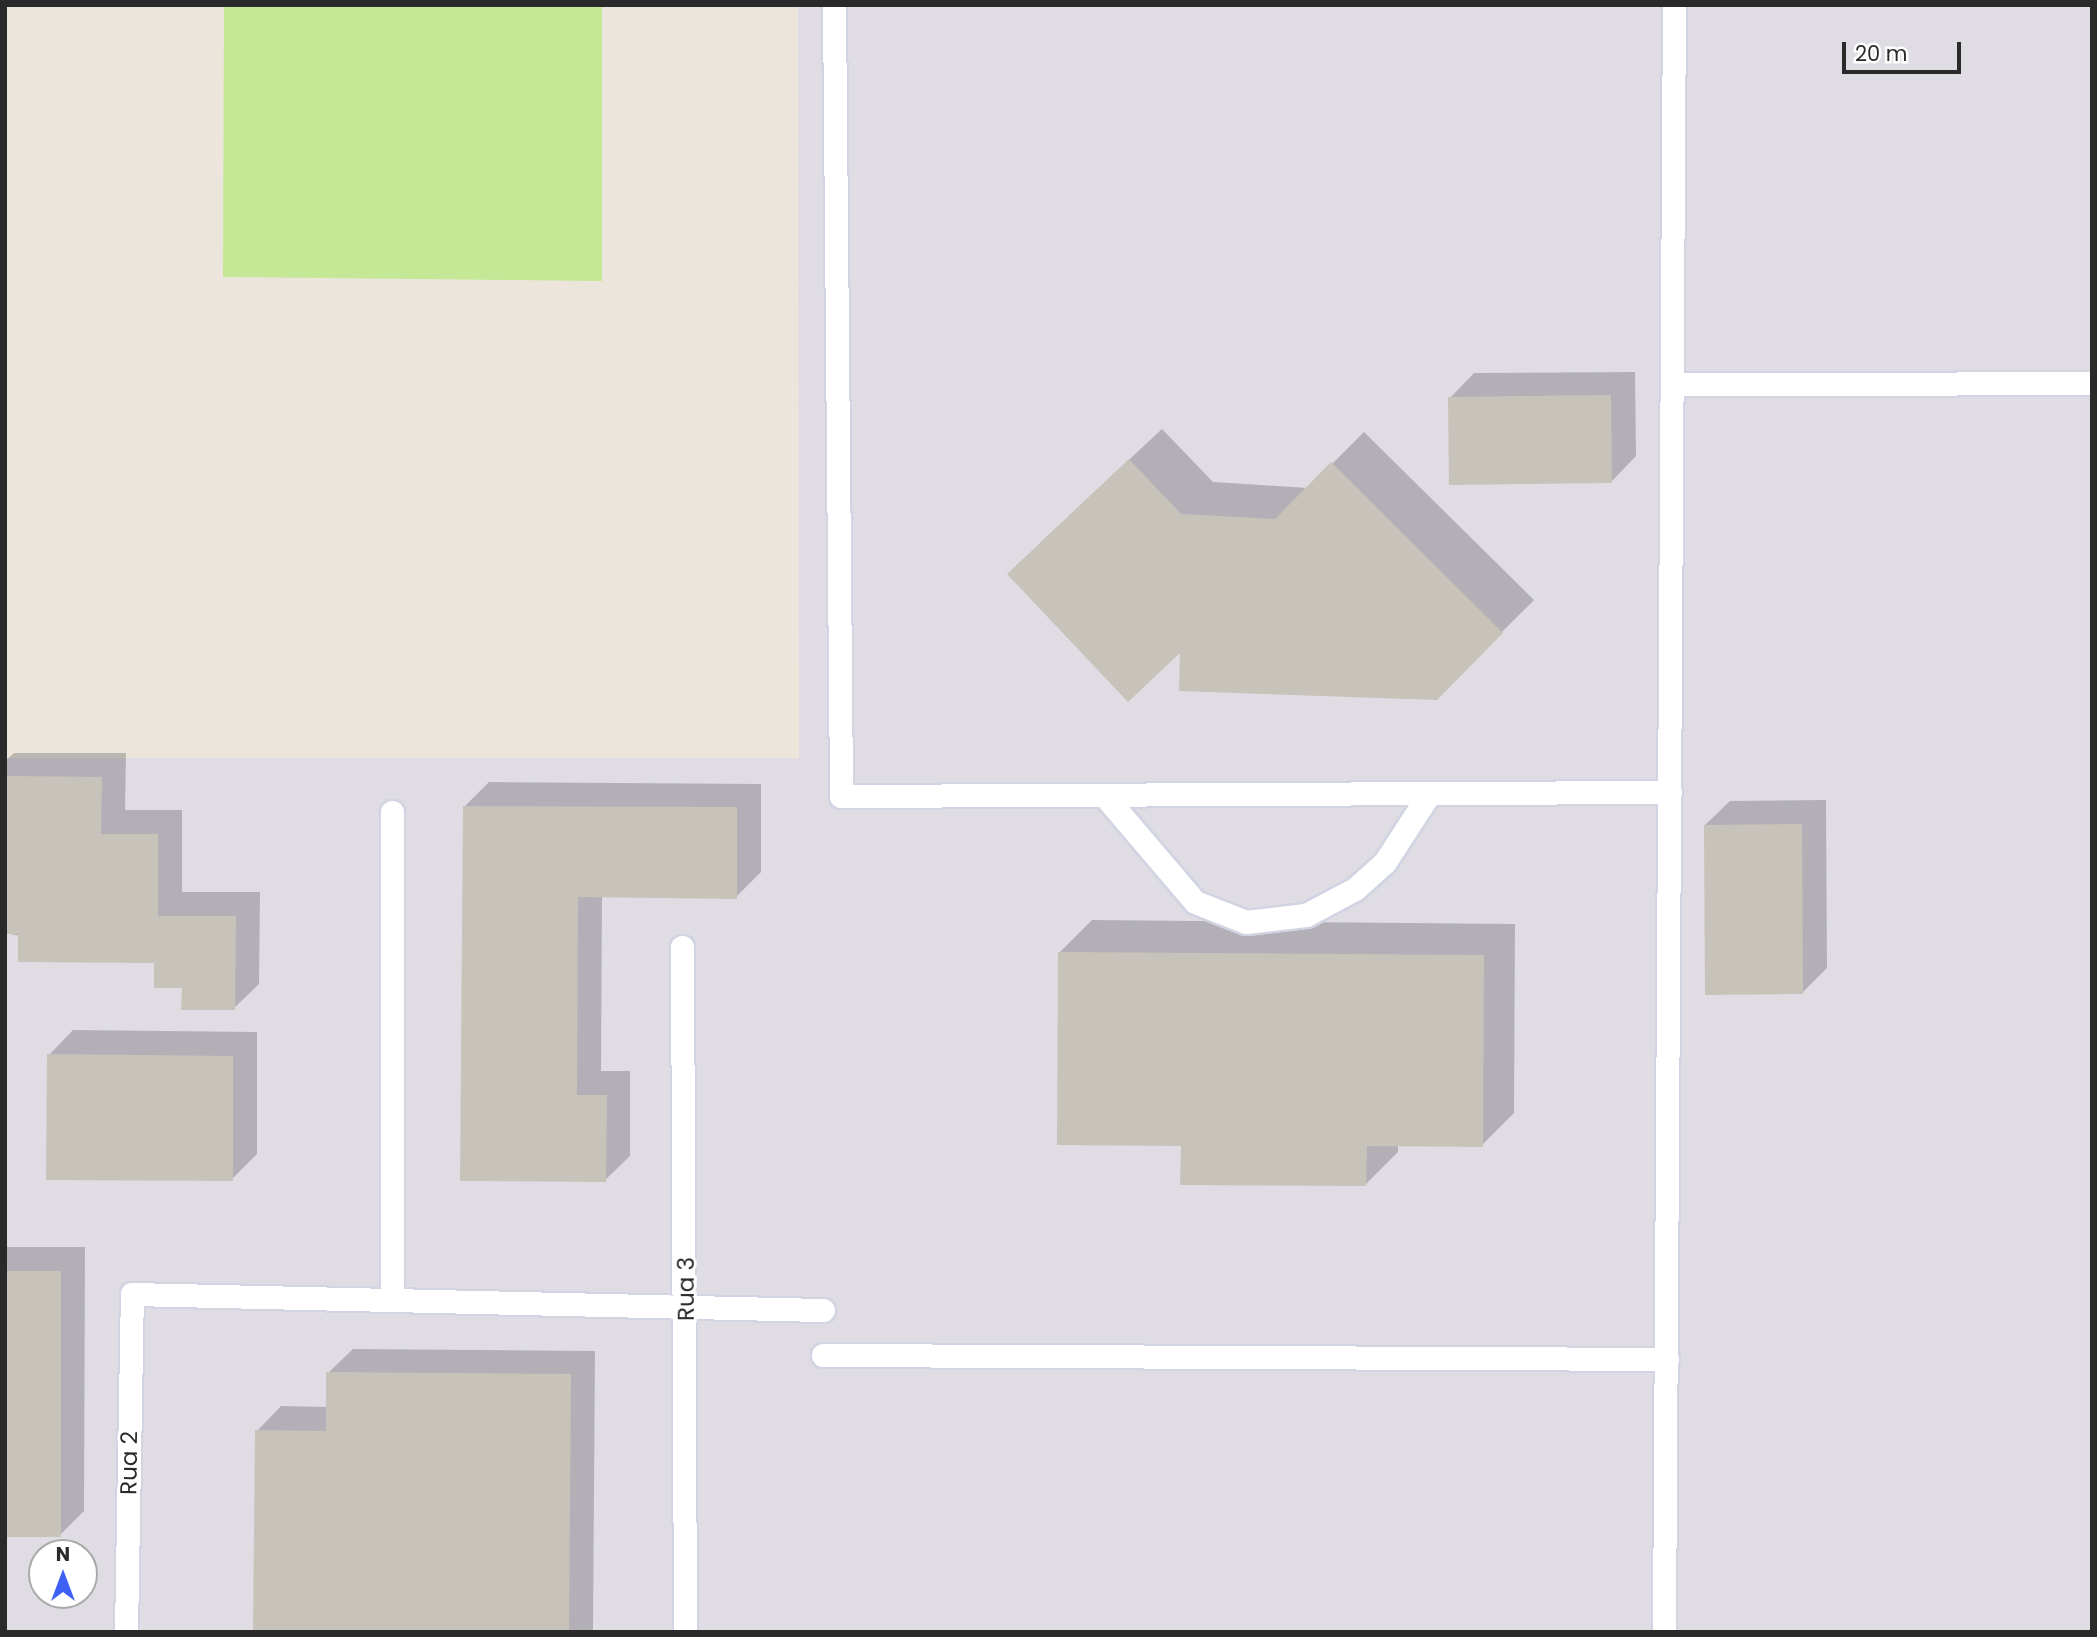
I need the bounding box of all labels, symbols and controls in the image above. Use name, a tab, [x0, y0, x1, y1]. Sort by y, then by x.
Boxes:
scale bar	[1845, 28, 1964, 72]
text: 20 m	[1855, 39, 1908, 68]
street label: Rua 3	[672, 1257, 700, 1321]
street label: Rua 2	[115, 1431, 143, 1495]
north arrow	[28, 1539, 98, 1609]
text: N	[56, 1541, 70, 1568]

